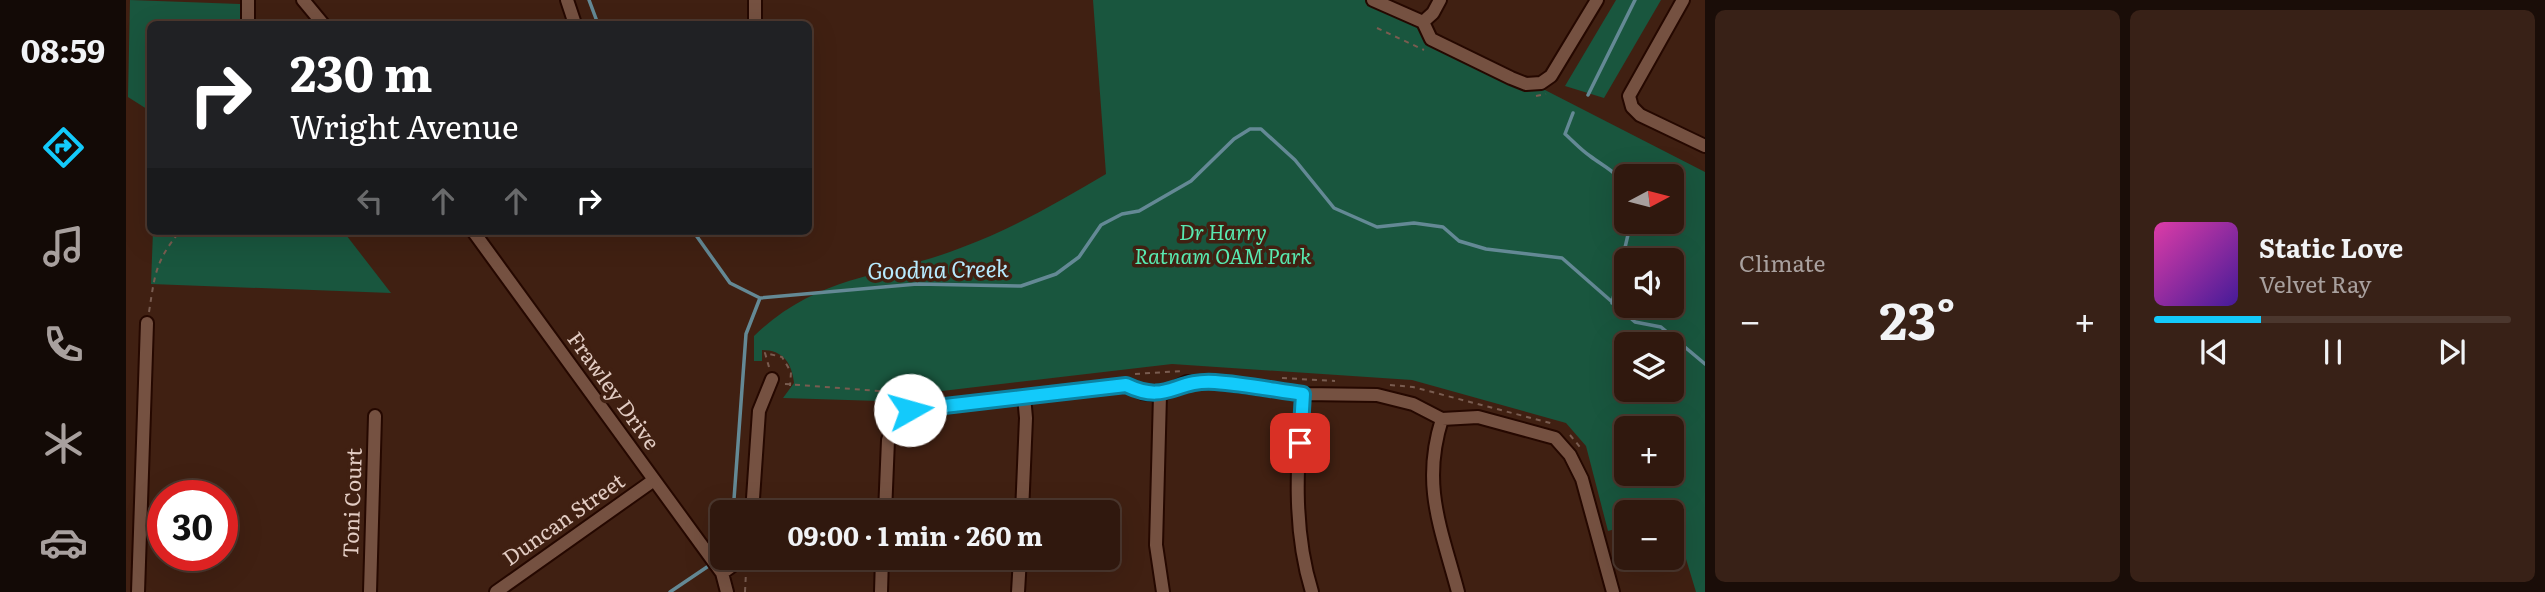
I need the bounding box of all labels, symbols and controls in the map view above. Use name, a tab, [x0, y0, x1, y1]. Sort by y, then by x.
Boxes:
text: 08:59	[21, 25, 105, 73]
text: 230 m	[290, 34, 433, 107]
icon: right	[175, 49, 266, 140]
text: Wright Avenue	[290, 101, 519, 149]
icon: directions	[39, 123, 88, 172]
north arrow	[1614, 164, 1684, 234]
map controls	[1614, 164, 1684, 570]
icon: left	[351, 182, 389, 220]
icon: ahead	[424, 182, 462, 220]
icon: ahead	[497, 182, 535, 220]
icon: right	[570, 182, 608, 220]
park label: Dr Harry Ratnam OAM Park	[1134, 215, 1312, 270]
icon: music	[39, 222, 88, 271]
text: Static Love	[2259, 227, 2403, 266]
text: Climate	[1739, 245, 1825, 279]
button: sound	[1614, 248, 1684, 318]
water label: Goodna Creek	[867, 250, 1009, 286]
text: Velvet Ray	[2259, 266, 2371, 300]
text: 23°	[1879, 279, 1956, 356]
text: −	[1739, 290, 1761, 347]
text: +	[2074, 290, 2096, 347]
icon: phone	[39, 320, 88, 369]
street label: Frawley Drive	[561, 324, 669, 455]
button: layers	[1614, 332, 1684, 402]
icon: previous	[2195, 333, 2233, 371]
icon: pause	[2314, 333, 2352, 371]
icon: next	[2433, 333, 2471, 371]
position arrow	[873, 373, 947, 447]
pin	[1270, 413, 1330, 473]
button: +	[1614, 416, 1684, 486]
icon: climate	[39, 419, 88, 468]
icon: arrive	[1281, 424, 1319, 462]
street label: Toni Court	[333, 447, 368, 558]
street label: Duncan Street	[495, 464, 630, 572]
speed limit sign: 30	[147, 480, 238, 571]
button: −	[1614, 500, 1684, 570]
text: 09:00 · 1 min · 260 m	[787, 515, 1043, 554]
icon: car	[39, 518, 88, 567]

